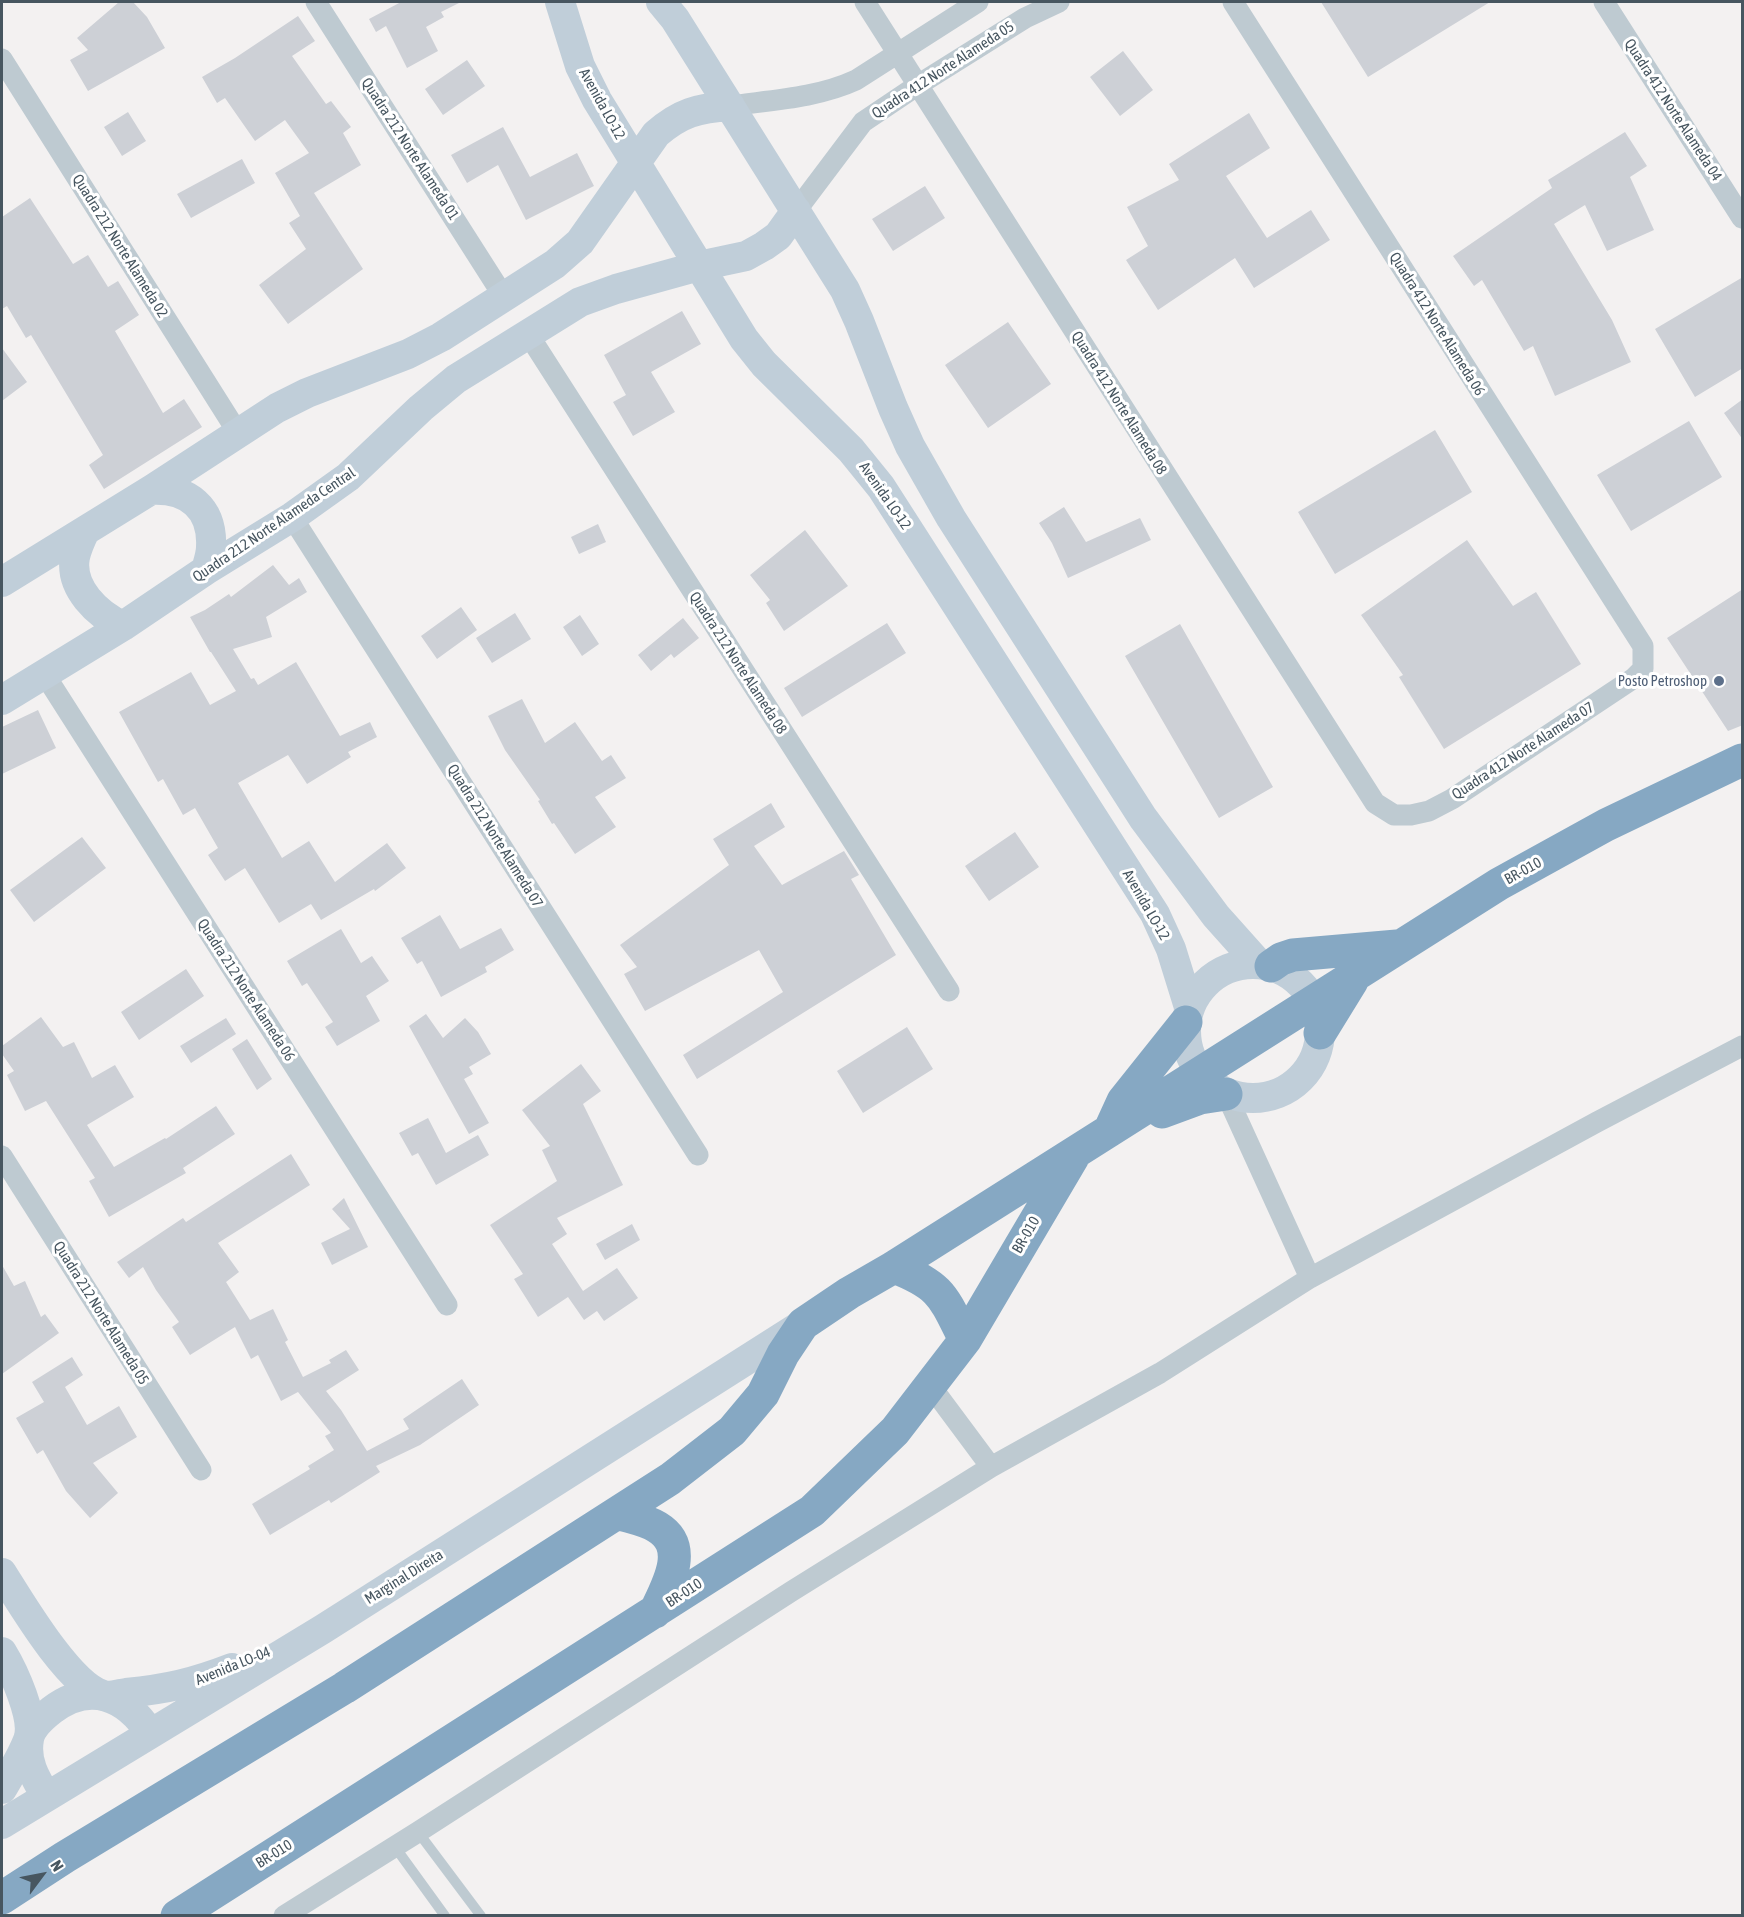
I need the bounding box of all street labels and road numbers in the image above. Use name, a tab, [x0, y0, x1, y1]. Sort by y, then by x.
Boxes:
street label: Quadra 412 Norte Alameda 05	[869, 17, 1017, 123]
street label: Quadra 412 Norte Alameda 04	[1620, 36, 1726, 184]
street label: Avenida LO-12	[575, 65, 629, 143]
street label: Quadra 212 Norte Alameda 01	[357, 75, 463, 223]
street label: Quadra 212 Norte Alameda 02	[68, 171, 172, 321]
street label: Quadra 412 Norte Alameda 06	[1385, 249, 1489, 399]
street label: Quadra 412 Norte Alameda 08	[1067, 328, 1171, 478]
street label: Avenida LO-12	[855, 459, 915, 533]
street label: Quadra 212 Norte Alameda Central	[189, 464, 359, 586]
street label: Quadra 212 Norte Alameda 08	[685, 589, 791, 737]
street label: Quadra 412 Norte Alameda 07	[1449, 698, 1597, 804]
street label: Quadra 212 Norte Alameda 07	[443, 761, 547, 911]
street label: BR-010	[1501, 854, 1545, 888]
street label: Avenida LO-12	[1119, 867, 1173, 943]
street label: Quadra 212 Norte Alameda 06	[193, 916, 299, 1064]
street label: BR-010	[1008, 1213, 1044, 1257]
street label: Quadra 212 Norte Alameda 05	[49, 1238, 153, 1388]
street label: Marginal Direita	[361, 1546, 447, 1608]
street label: BR-010	[663, 1575, 705, 1611]
street label: Avenida LO-04	[193, 1643, 273, 1689]
street label: BR-010	[252, 1836, 296, 1872]

